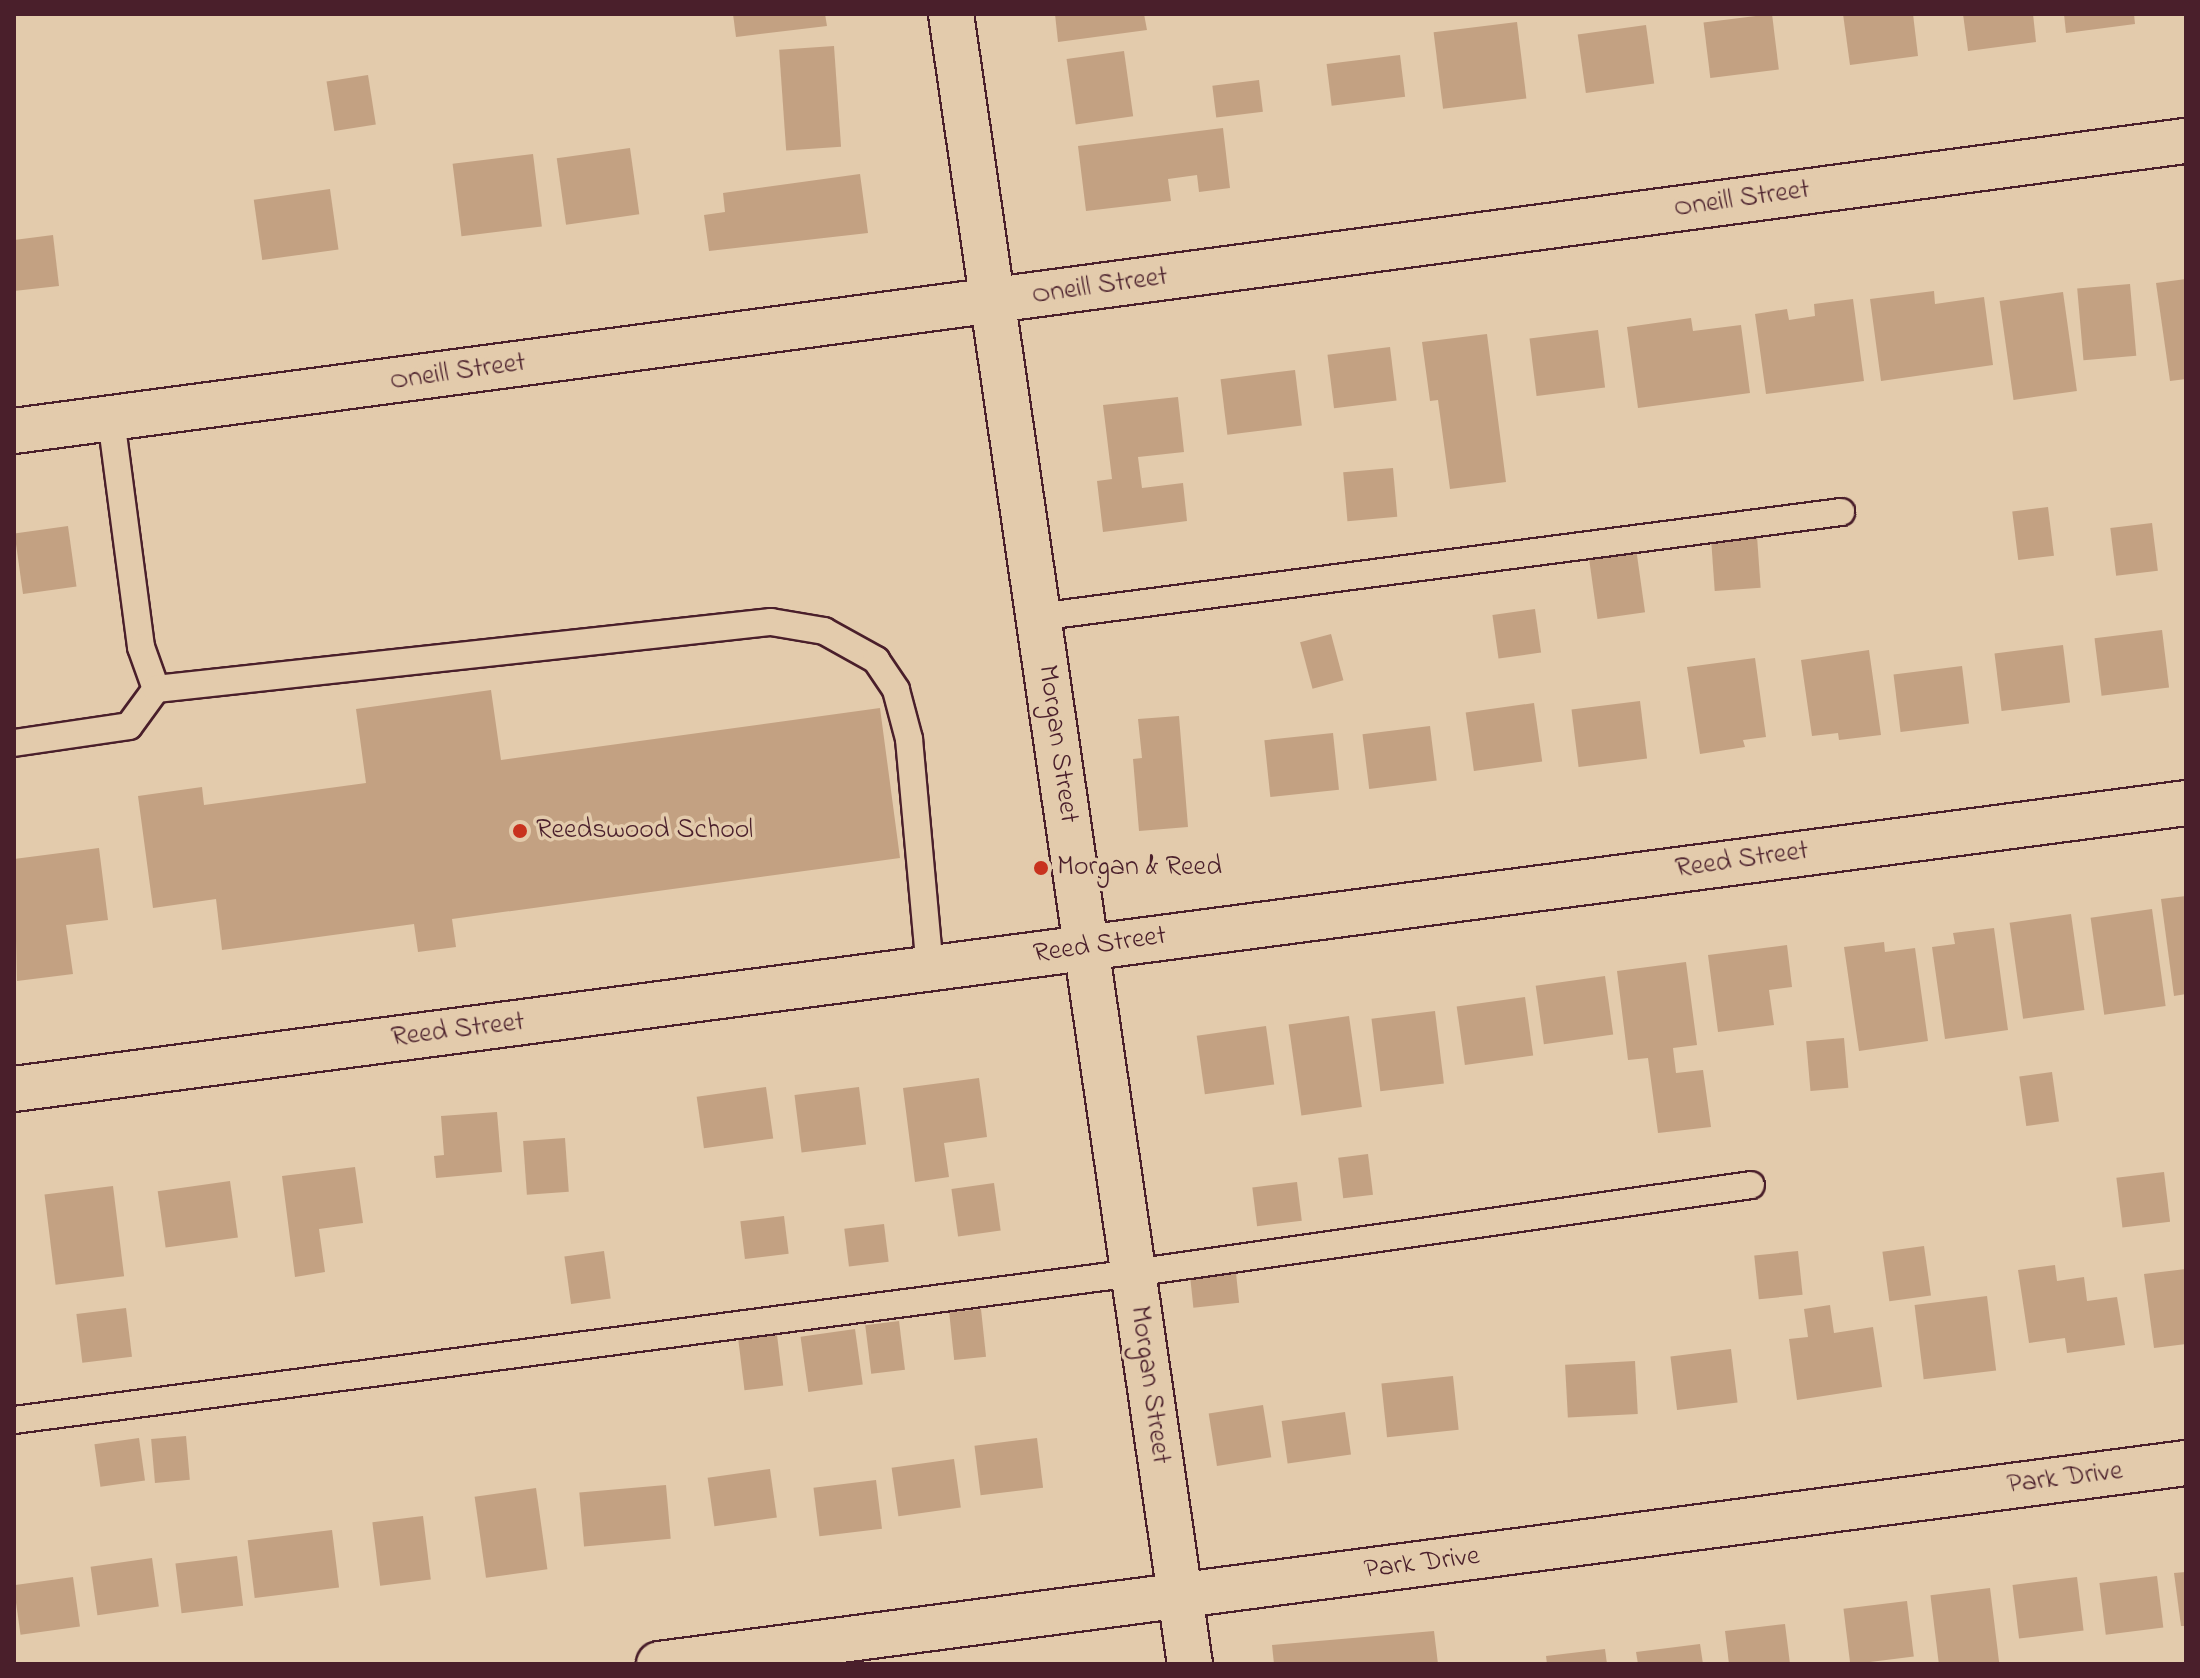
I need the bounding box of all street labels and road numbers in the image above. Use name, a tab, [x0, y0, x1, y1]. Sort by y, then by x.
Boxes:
street label: Oneill Street	[1672, 174, 1812, 226]
street label: Oneill Street	[1030, 261, 1170, 313]
street label: Oneill Street	[388, 347, 528, 399]
street label: Morgan Street	[1029, 663, 1085, 825]
street label: Reed Street	[1673, 835, 1811, 887]
street label: Reed Street	[1031, 920, 1169, 972]
street label: Reed Street	[390, 1006, 526, 1056]
street label: Morgan Street	[1121, 1304, 1177, 1466]
street label: Park Drive	[2005, 1455, 2125, 1503]
street label: Park Drive	[1362, 1540, 1482, 1588]

